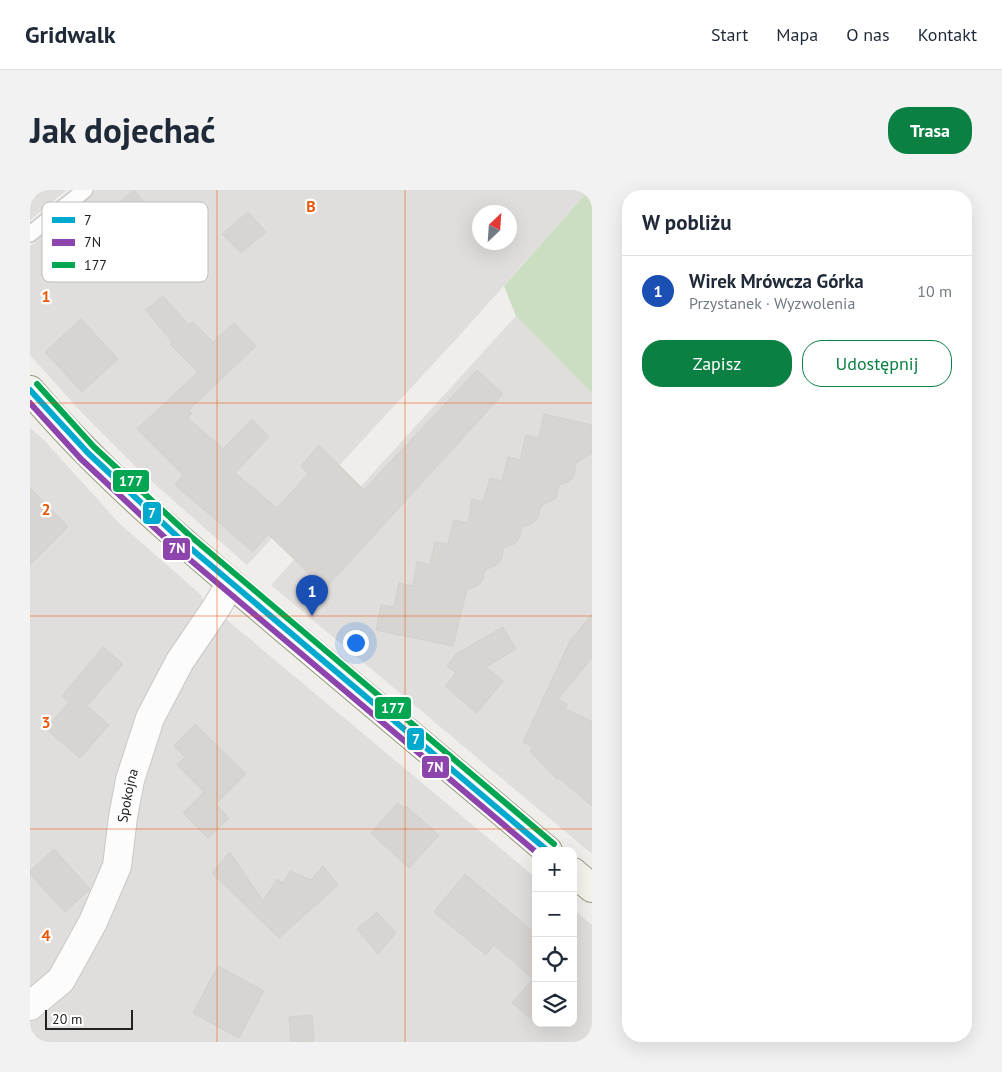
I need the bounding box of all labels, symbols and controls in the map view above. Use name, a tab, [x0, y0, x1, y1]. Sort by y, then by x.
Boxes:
text: Gridwalk	[25, 19, 115, 50]
text: Start	[711, 23, 748, 46]
text: Mapa	[776, 23, 818, 46]
text: O nas	[846, 23, 890, 46]
text: Kontakt	[918, 23, 977, 46]
text: Jak dojechać	[30, 107, 215, 153]
button: Trasa	[888, 107, 972, 154]
text: B	[306, 196, 316, 216]
legend	[42, 202, 208, 282]
north arrow	[472, 205, 517, 250]
text: W pobliżu	[642, 209, 731, 236]
text: 7	[84, 211, 92, 229]
text: 7N	[84, 233, 101, 251]
text: 177	[84, 256, 107, 274]
text: Wirek Mrówcza Górka	[689, 269, 864, 293]
text: 1	[653, 281, 663, 301]
text: 10 m	[917, 281, 952, 301]
text: 1	[41, 286, 51, 306]
text: Przystanek · Wyzwolenia	[689, 293, 855, 313]
button: Zapisz	[642, 340, 792, 387]
button: Udostępnij	[802, 340, 952, 387]
line badge: 177	[112, 469, 150, 493]
text: 177	[119, 472, 143, 490]
text: 2	[41, 499, 51, 519]
line badge: 7	[142, 501, 162, 525]
text: 7	[148, 504, 156, 522]
line badge: 7N	[162, 537, 191, 561]
text: 7N	[168, 539, 186, 557]
pin: 1	[296, 575, 328, 616]
your location	[343, 630, 369, 656]
line badge: 177	[374, 696, 412, 720]
text: 177	[381, 699, 405, 717]
text: 3	[41, 712, 51, 732]
line badge: 7	[406, 727, 425, 751]
text: 7	[412, 730, 420, 748]
line badge: 7N	[421, 755, 450, 779]
text: 7N	[426, 758, 444, 776]
street label: Spokojna	[113, 766, 142, 824]
map controls	[532, 847, 577, 1027]
button: +	[532, 847, 577, 892]
button: −	[532, 892, 577, 937]
text: 4	[41, 925, 51, 945]
button: locate	[532, 937, 577, 982]
button: layers	[532, 982, 577, 1027]
scale bar	[45, 1007, 132, 1030]
text: 20 m	[52, 1010, 82, 1028]

